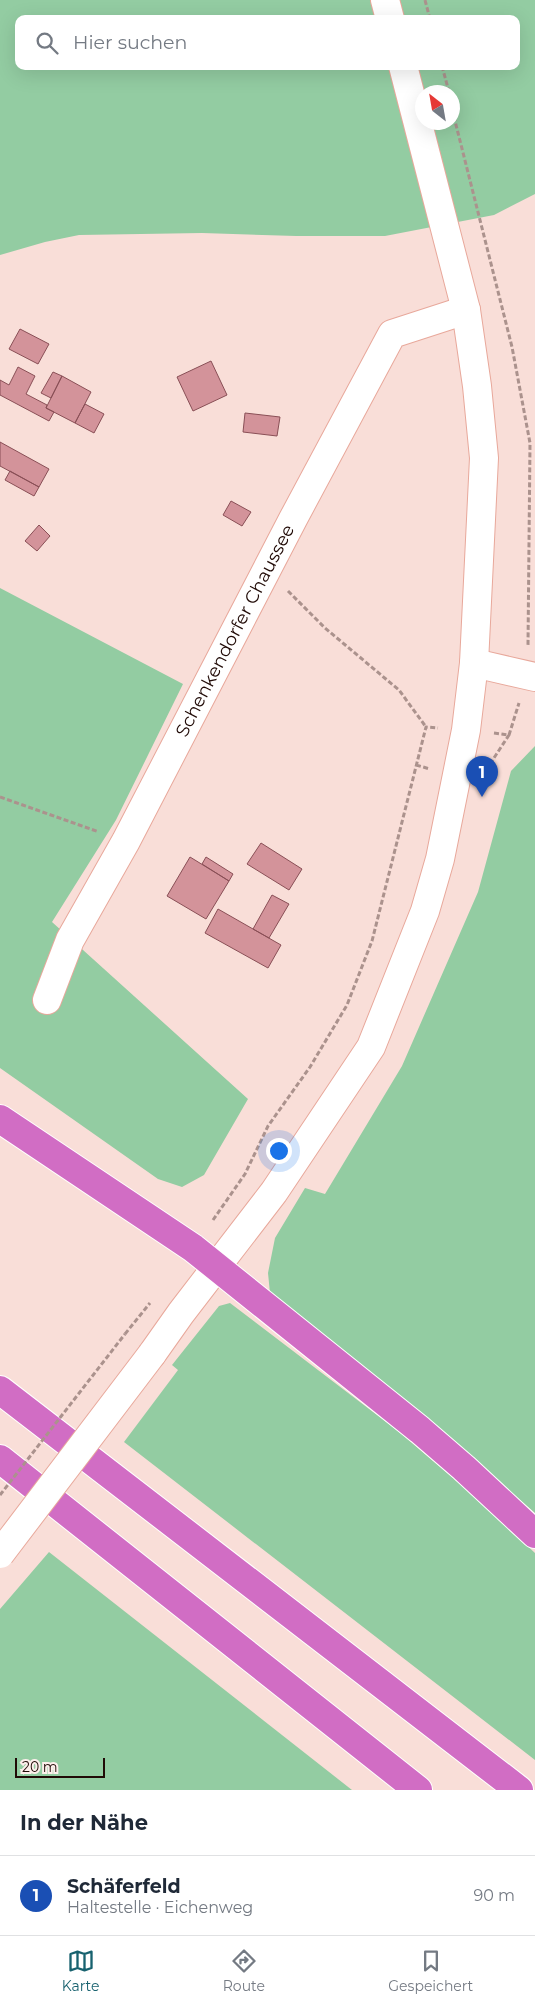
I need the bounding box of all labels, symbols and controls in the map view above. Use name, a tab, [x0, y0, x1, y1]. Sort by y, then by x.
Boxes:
search box	[15, 15, 520, 70]
icon: search	[33, 29, 61, 57]
text: Hier suchen	[73, 31, 187, 54]
north arrow	[415, 85, 460, 130]
street label: Schenkendorfer Chaussee	[171, 521, 299, 741]
pin: 1	[466, 756, 498, 797]
your location	[266, 1138, 292, 1164]
scale bar	[15, 1755, 105, 1778]
text: 20 m	[22, 1758, 58, 1776]
text: In der Nähe	[20, 1810, 148, 1835]
text: Schäferfeld	[67, 1875, 181, 1898]
text: 1	[33, 1886, 39, 1905]
text: 90 m	[473, 1886, 515, 1905]
text: Haltestelle · Eichenweg	[67, 1898, 253, 1917]
tab: Karte	[62, 1947, 99, 1995]
tab: Route	[223, 1947, 265, 1995]
tab: Gespeichert	[388, 1947, 473, 1995]

